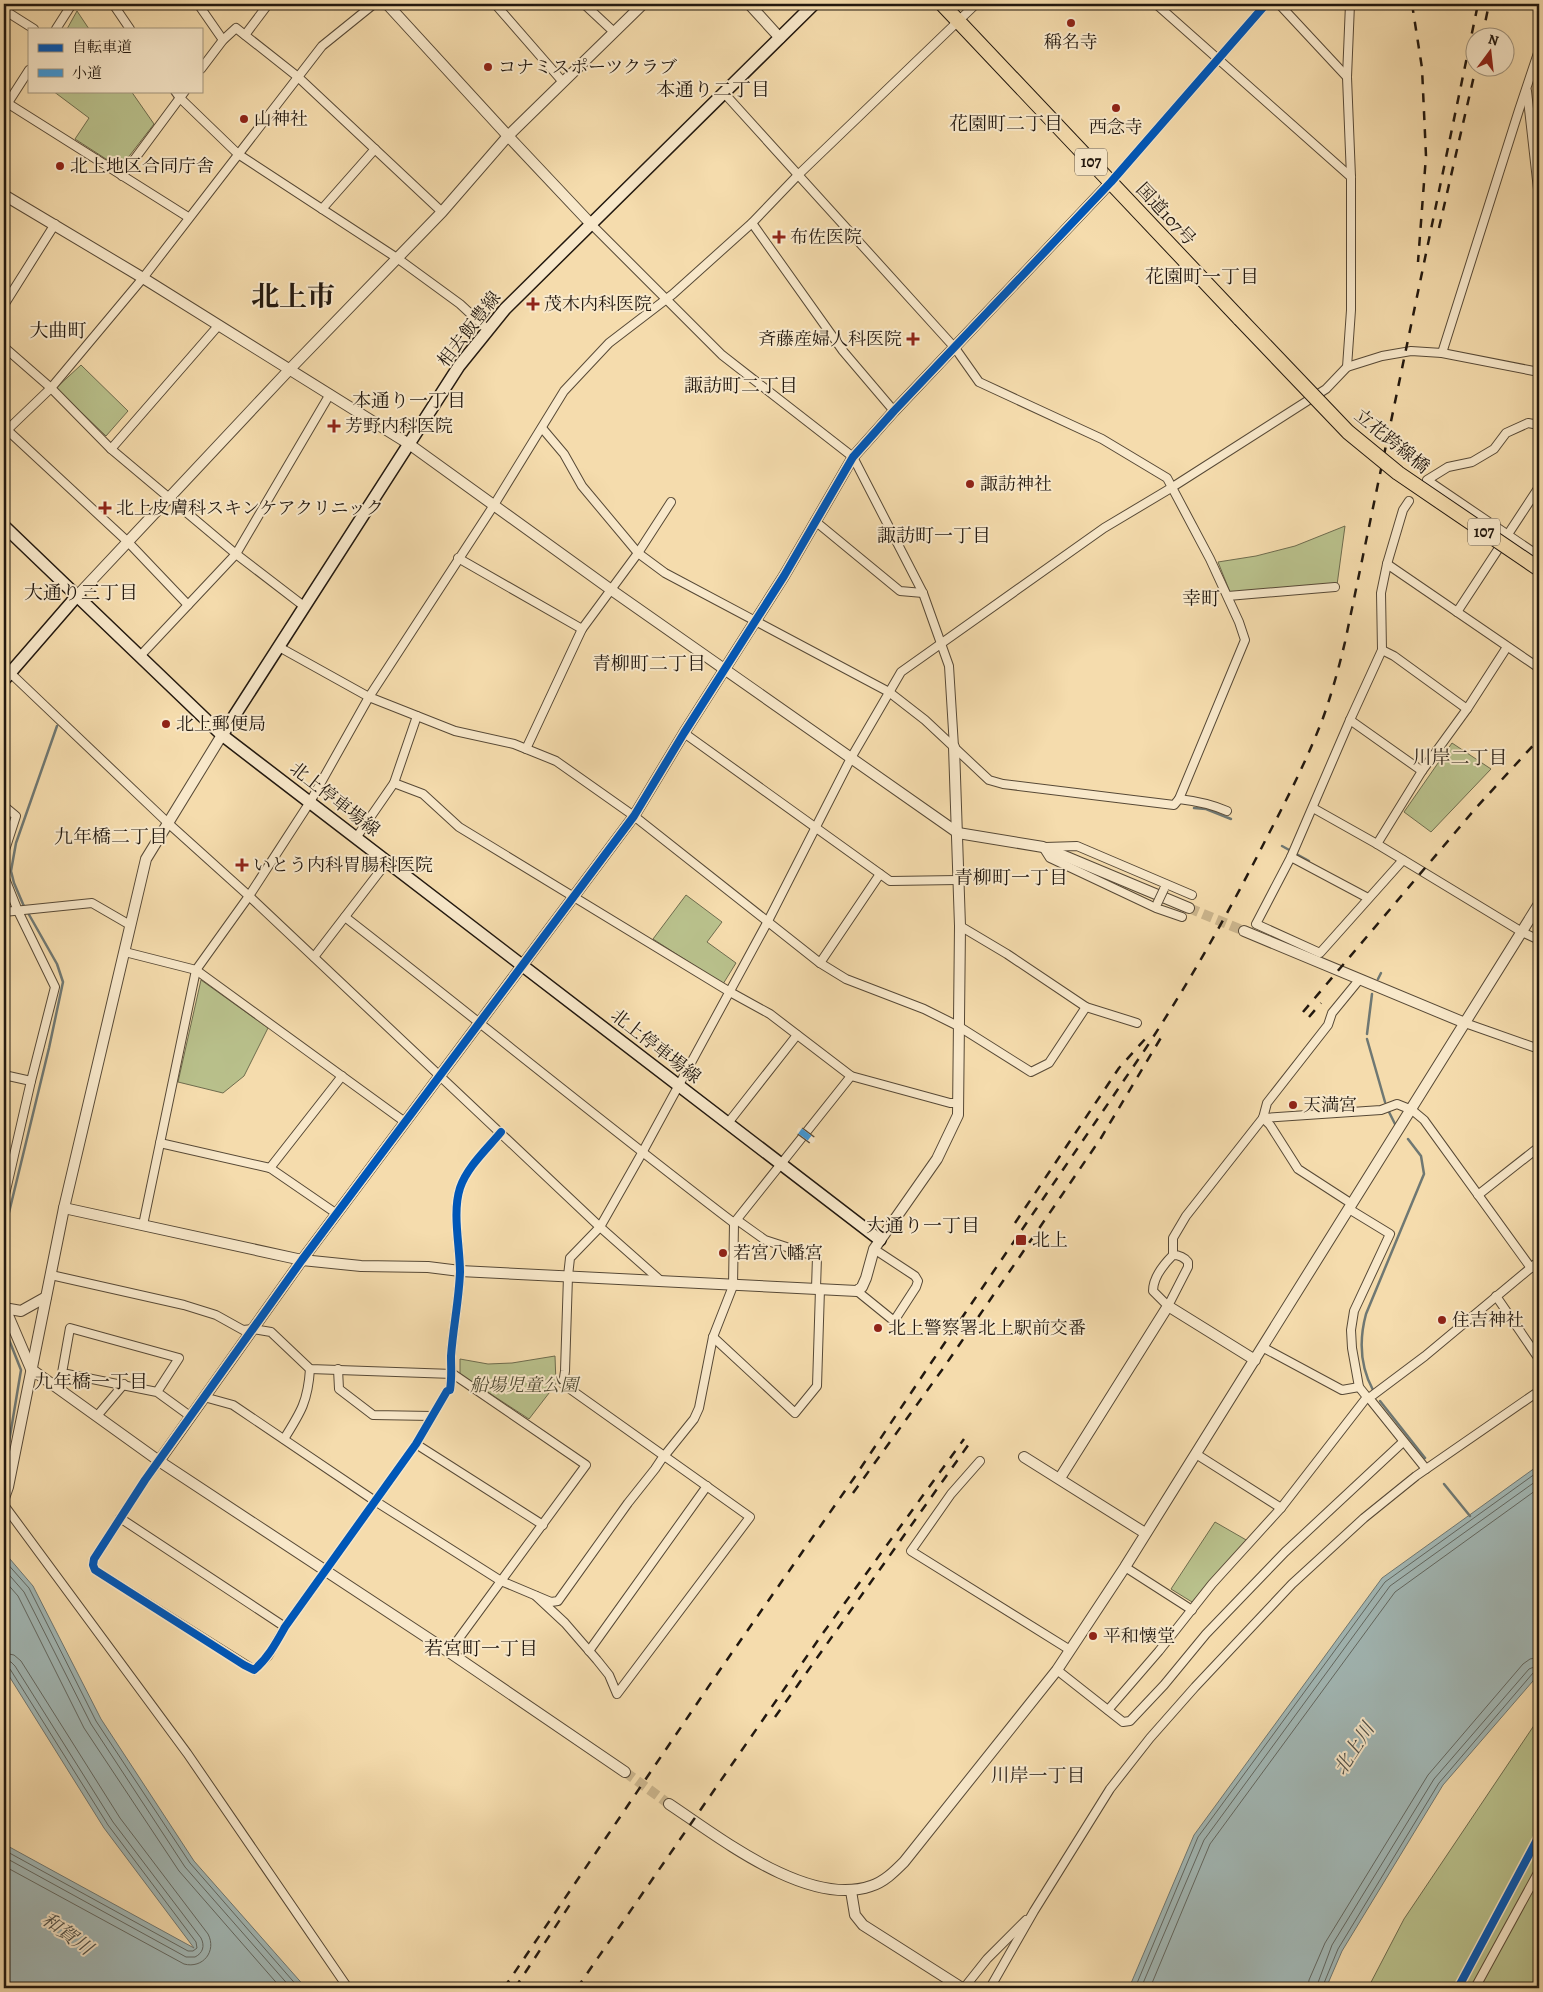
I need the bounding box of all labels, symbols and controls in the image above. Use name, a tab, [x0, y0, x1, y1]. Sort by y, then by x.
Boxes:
marker: 稱名寺	[1065, 17, 1077, 29]
legend	[28, 28, 202, 92]
north arrow	[1466, 28, 1516, 78]
text: N	[1486, 29, 1501, 50]
place label: 稱名寺	[1044, 30, 1098, 54]
text: 自転車道	[72, 37, 132, 57]
place label: コナミスポーツクラブ	[498, 55, 677, 79]
marker: コナミスポーツクラブ	[482, 61, 494, 73]
text: 小道	[72, 63, 102, 83]
district label: 本通り二丁目	[656, 77, 770, 103]
marker: 西念寺	[1110, 102, 1122, 114]
place label: 山神社	[254, 107, 308, 131]
district label: 花園町二丁目	[949, 111, 1063, 137]
marker: 山神社	[238, 113, 250, 125]
place label: 西念寺	[1089, 115, 1143, 139]
road number: 107	[1075, 148, 1107, 176]
place label: 北上地区合同庁舎	[70, 154, 214, 178]
marker: 北上地区合同庁舎	[54, 160, 66, 172]
street label: 国道107号	[1131, 178, 1201, 250]
place label: 布佐医院	[790, 225, 862, 249]
marker: 布佐医院	[772, 230, 786, 244]
district label: 花園町一丁目	[1145, 264, 1259, 290]
district label: 北上市	[251, 278, 335, 316]
street label: 相去飯豊線	[432, 286, 506, 372]
place label: 茂木内科医院	[544, 292, 652, 316]
marker: 茂木内科医院	[526, 297, 540, 311]
district label: 大曲町	[29, 318, 87, 344]
place label: 斉藤産婦人科医院	[758, 327, 902, 351]
marker: 斉藤産婦人科医院	[906, 332, 920, 346]
district label: 諏訪町二丁目	[684, 373, 798, 399]
district label: 本通り一丁目	[352, 388, 466, 414]
street label: 立花跨線橋	[1349, 403, 1435, 479]
place label: 芳野内科医院	[345, 414, 453, 438]
marker: 芳野内科医院	[327, 419, 341, 433]
place label: 諏訪神社	[980, 472, 1052, 496]
marker: 諏訪神社	[964, 478, 976, 490]
place label: 北上皮膚科スキンケアクリニック	[116, 496, 384, 520]
marker: 北上皮膚科スキンケアクリニック	[98, 501, 112, 515]
road number: 107	[1468, 518, 1500, 546]
district label: 諏訪町一丁目	[877, 523, 991, 549]
district label: 大通り三丁目	[24, 580, 138, 606]
district label: 幸町	[1182, 586, 1220, 612]
district label: 青柳町二丁目	[592, 651, 706, 677]
place label: 北上郵便局	[176, 712, 266, 736]
marker: 北上郵便局	[160, 718, 172, 730]
district label: 川岸二丁目	[1412, 745, 1508, 771]
street label: 北上停車場線	[285, 756, 385, 842]
district label: 九年橋二丁目	[54, 824, 168, 850]
place label: いとう内科胃腸科医院	[253, 853, 433, 877]
marker: いとう内科胃腸科医院	[235, 858, 249, 872]
district label: 青柳町一丁目	[954, 865, 1068, 891]
street label: 北上停車場線	[606, 1003, 706, 1089]
place label: 天満宮	[1303, 1093, 1357, 1117]
marker: 天満宮	[1287, 1099, 1299, 1111]
district label: 大通り一丁目	[866, 1213, 980, 1239]
place label: 北上	[1032, 1228, 1068, 1252]
marker: 北上	[1014, 1233, 1028, 1247]
place label: 若宮八幡宮	[733, 1241, 823, 1265]
marker: 若宮八幡宮	[717, 1247, 729, 1259]
place label: 住吉神社	[1452, 1308, 1524, 1332]
marker: 住吉神社	[1436, 1314, 1448, 1326]
place label: 北上警察署北上駅前交番	[888, 1316, 1086, 1340]
marker: 北上警察署北上駅前交番	[872, 1322, 884, 1334]
district label: 九年橋一丁目	[34, 1369, 148, 1395]
park label: 船場児童公園	[470, 1373, 581, 1397]
place label: 平和懐堂	[1103, 1624, 1175, 1648]
marker: 平和懐堂	[1087, 1630, 1099, 1642]
district label: 若宮町一丁目	[424, 1636, 538, 1662]
water label: 北上川	[1328, 1716, 1382, 1780]
district label: 川岸一丁目	[990, 1763, 1086, 1789]
water label: 和賀川	[36, 1907, 99, 1962]

